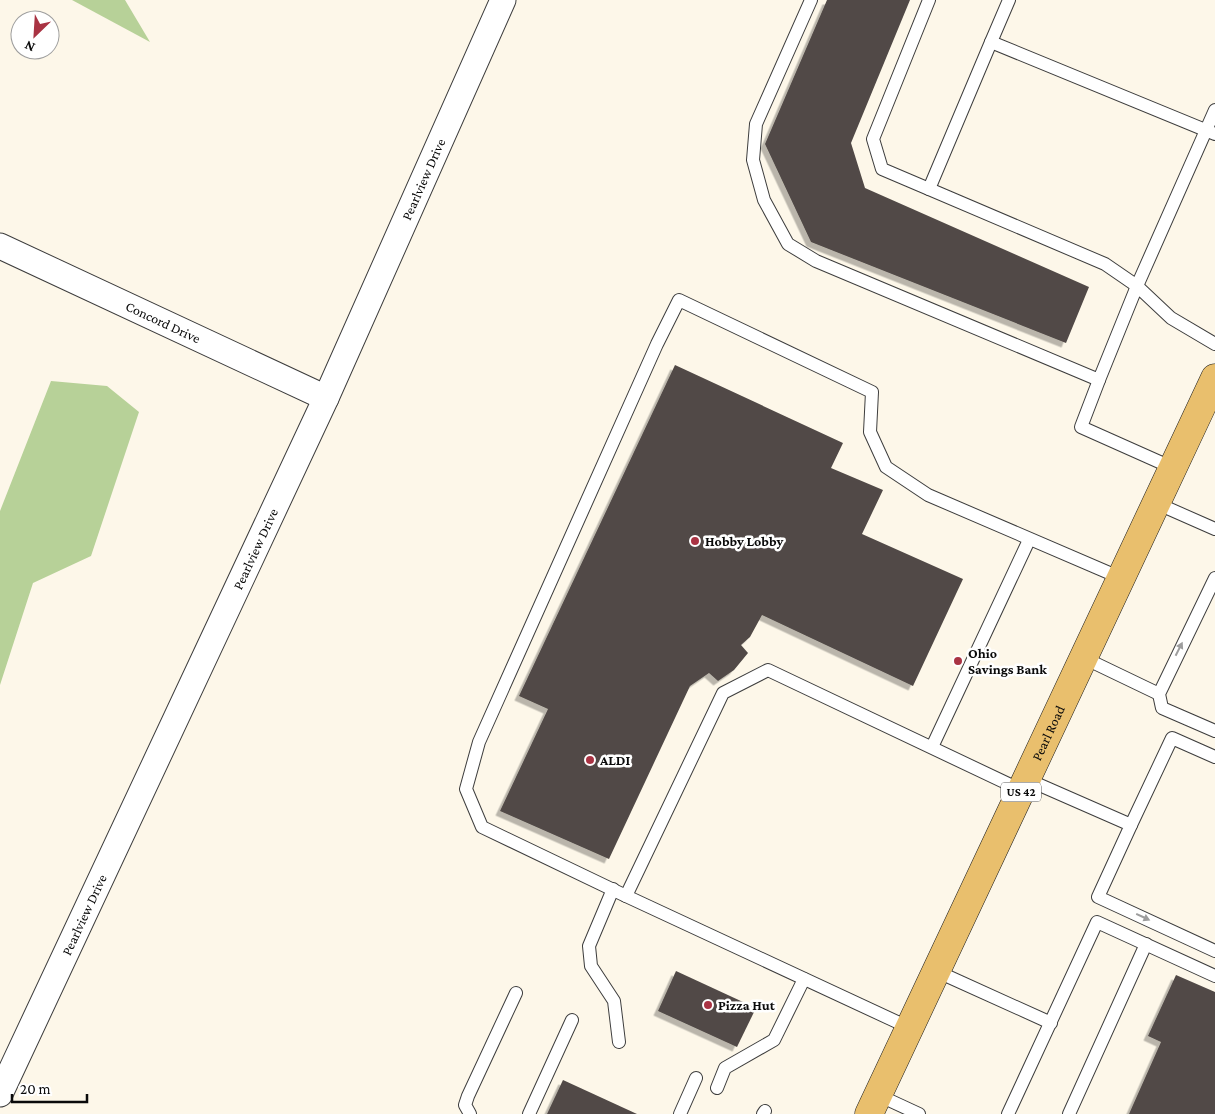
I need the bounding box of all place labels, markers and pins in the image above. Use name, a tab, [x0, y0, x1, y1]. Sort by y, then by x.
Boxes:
place label: Hobby Lobby	[705, 533, 783, 549]
marker: Hobby Lobby	[689, 535, 701, 547]
place label: Ohio Savings Bank	[968, 645, 1047, 677]
marker: Ohio Savings Bank	[952, 655, 964, 667]
place label: ALDI	[599, 752, 631, 768]
marker: ALDI	[584, 754, 596, 766]
place label: Pizza Hut	[718, 997, 776, 1013]
marker: Pizza Hut	[702, 999, 714, 1011]

